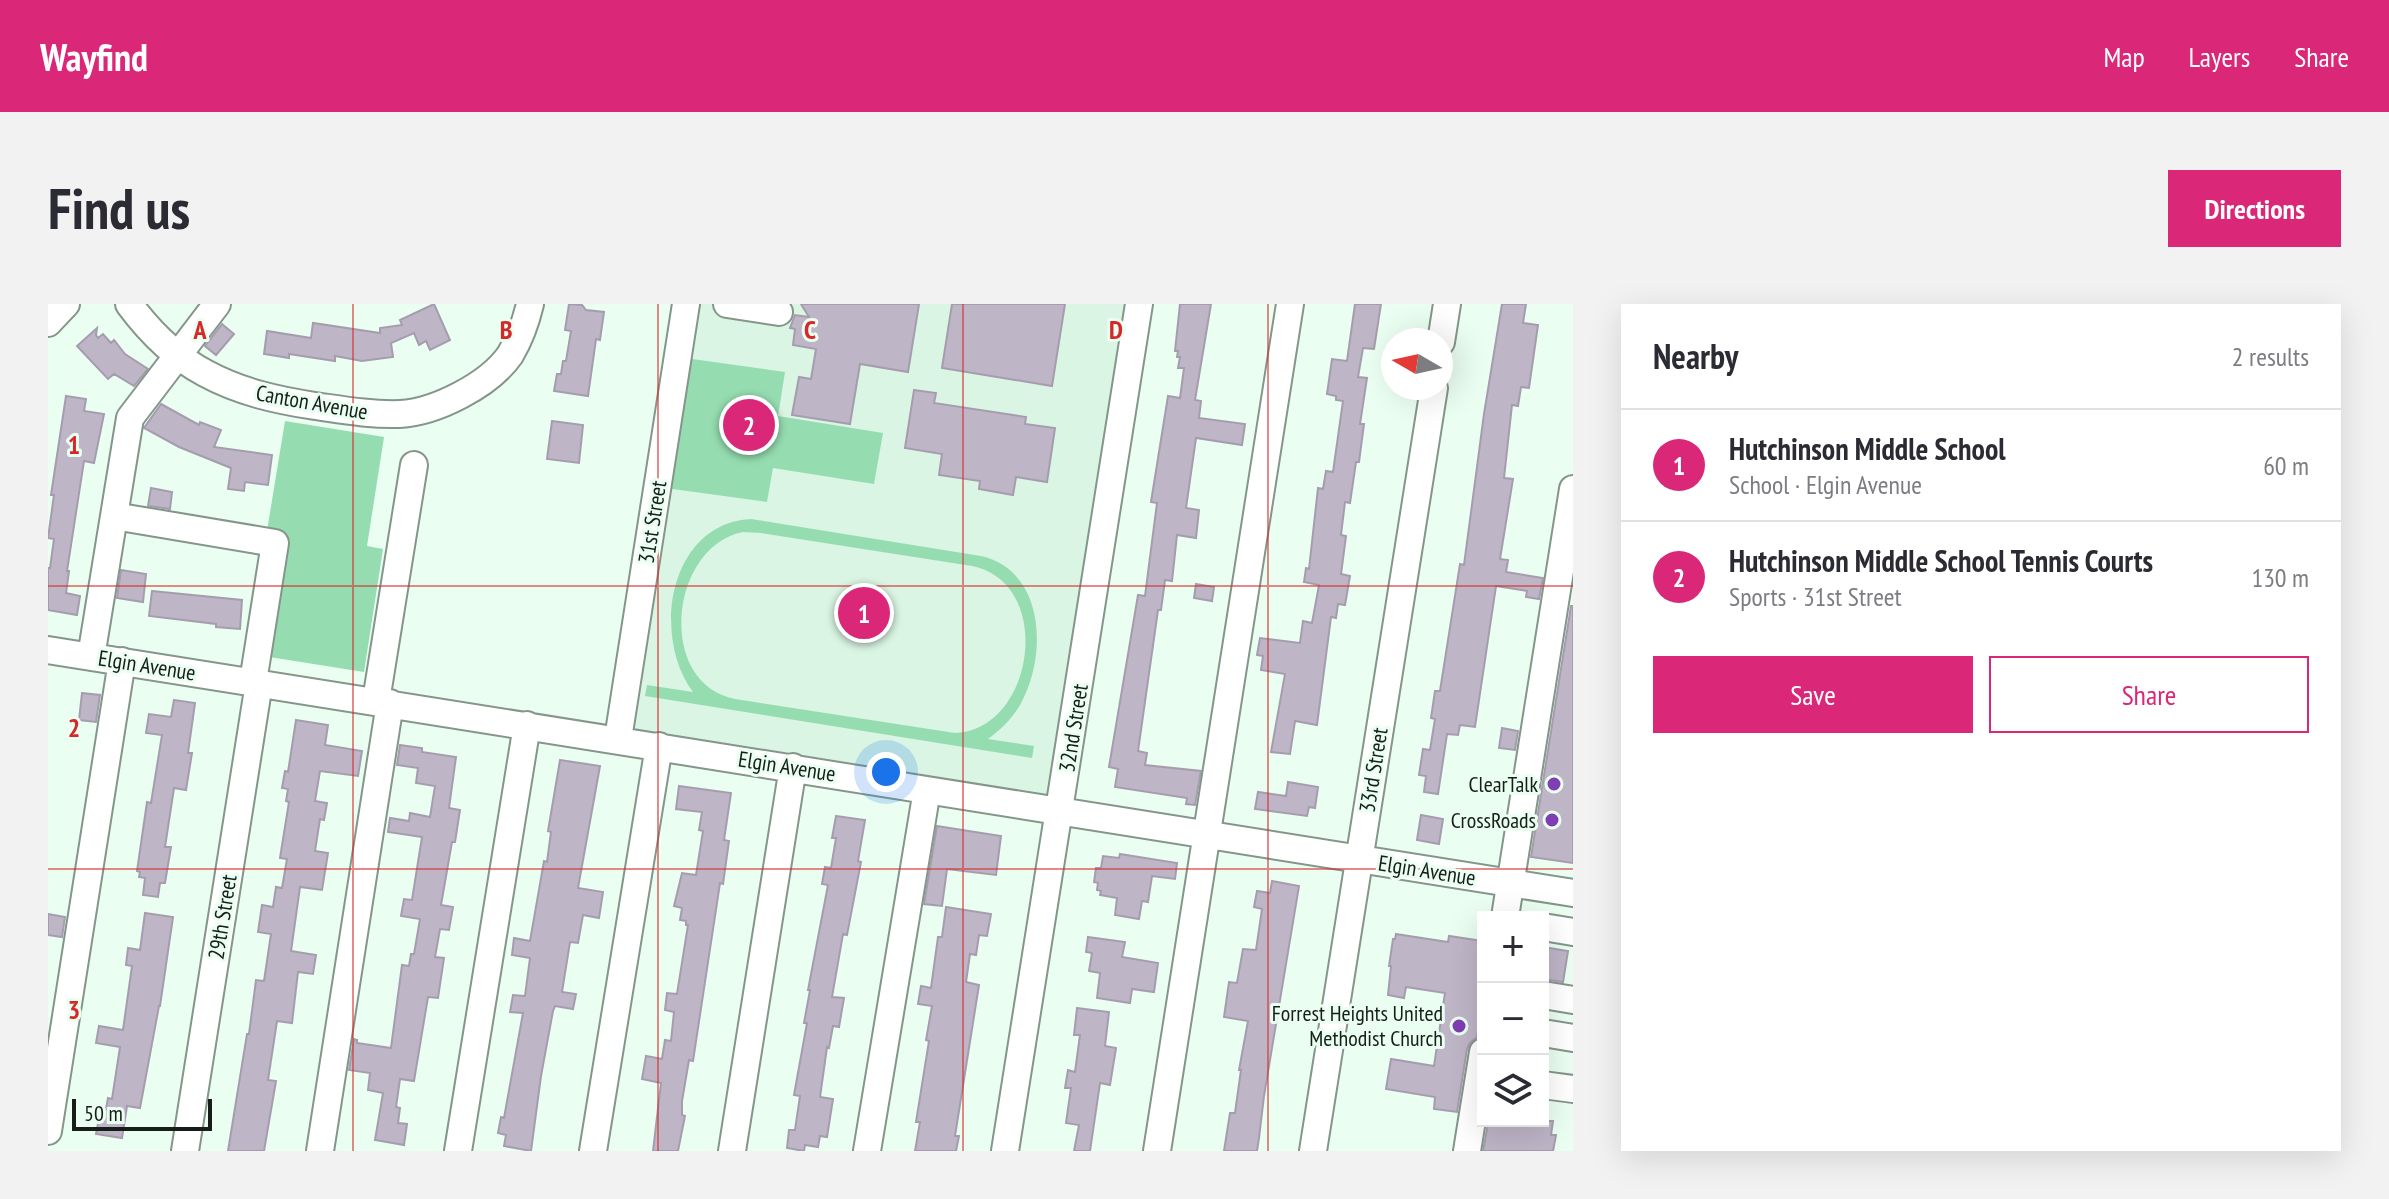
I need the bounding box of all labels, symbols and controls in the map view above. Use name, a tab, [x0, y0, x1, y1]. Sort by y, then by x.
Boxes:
text: Wayfind	[40, 32, 148, 81]
text: Map	[2103, 38, 2145, 75]
text: Layers	[2189, 38, 2250, 75]
text: Share	[2294, 38, 2349, 75]
button: Directions	[2168, 170, 2341, 247]
text: Find us	[48, 172, 190, 244]
text: A	[192, 313, 207, 346]
text: B	[500, 313, 513, 346]
text: C	[804, 313, 816, 346]
text: D	[1109, 313, 1123, 346]
north arrow	[1381, 328, 1453, 400]
text: Nearby	[1653, 334, 1738, 378]
text: 2 results	[2232, 340, 2309, 373]
street label: Canton Avenue	[254, 378, 370, 426]
pin: 2	[723, 395, 775, 455]
text: 1	[68, 428, 80, 461]
text: Hutchinson Middle School	[1729, 429, 2006, 468]
text: 1	[1673, 449, 1685, 482]
text: 60 m	[2263, 449, 2309, 482]
text: School · Elgin Avenue	[1729, 468, 1922, 501]
street label: 31st Street	[632, 479, 672, 565]
text: Hutchinson Middle School Tennis Courts	[1729, 541, 2153, 580]
text: 2	[1673, 561, 1685, 594]
text: 130 m	[2251, 561, 2309, 594]
text: Sports · 31st Street	[1729, 580, 1902, 613]
pin: 1	[838, 583, 890, 643]
street label: Elgin Avenue	[96, 643, 198, 687]
button: Save	[1653, 656, 1973, 733]
button: Share	[1989, 656, 2309, 733]
street label: 32nd Street	[1052, 682, 1094, 774]
text: 2	[68, 711, 80, 744]
street label: 33rd Street	[1352, 726, 1394, 814]
street label: Elgin Avenue	[736, 744, 838, 788]
your location	[866, 752, 906, 792]
place label: ClearTalk	[1468, 770, 1538, 798]
marker: ClearTalk	[1545, 775, 1563, 793]
place label: CrossRoads	[1451, 806, 1536, 834]
marker: CrossRoads	[1543, 811, 1561, 829]
street label: Elgin Avenue	[1376, 848, 1478, 892]
street label: 29th Street	[201, 872, 243, 962]
map controls	[1477, 911, 1549, 1127]
button: +	[1477, 911, 1549, 983]
button: −	[1477, 983, 1549, 1055]
text: 3	[68, 993, 80, 1026]
place label: Forrest Heights United Methodist Church	[1272, 999, 1443, 1052]
marker: Forrest Heights United Methodist Church	[1450, 1017, 1468, 1035]
button: layers	[1477, 1055, 1549, 1127]
scale bar	[72, 1095, 212, 1131]
text: 50 m	[84, 1099, 123, 1127]

